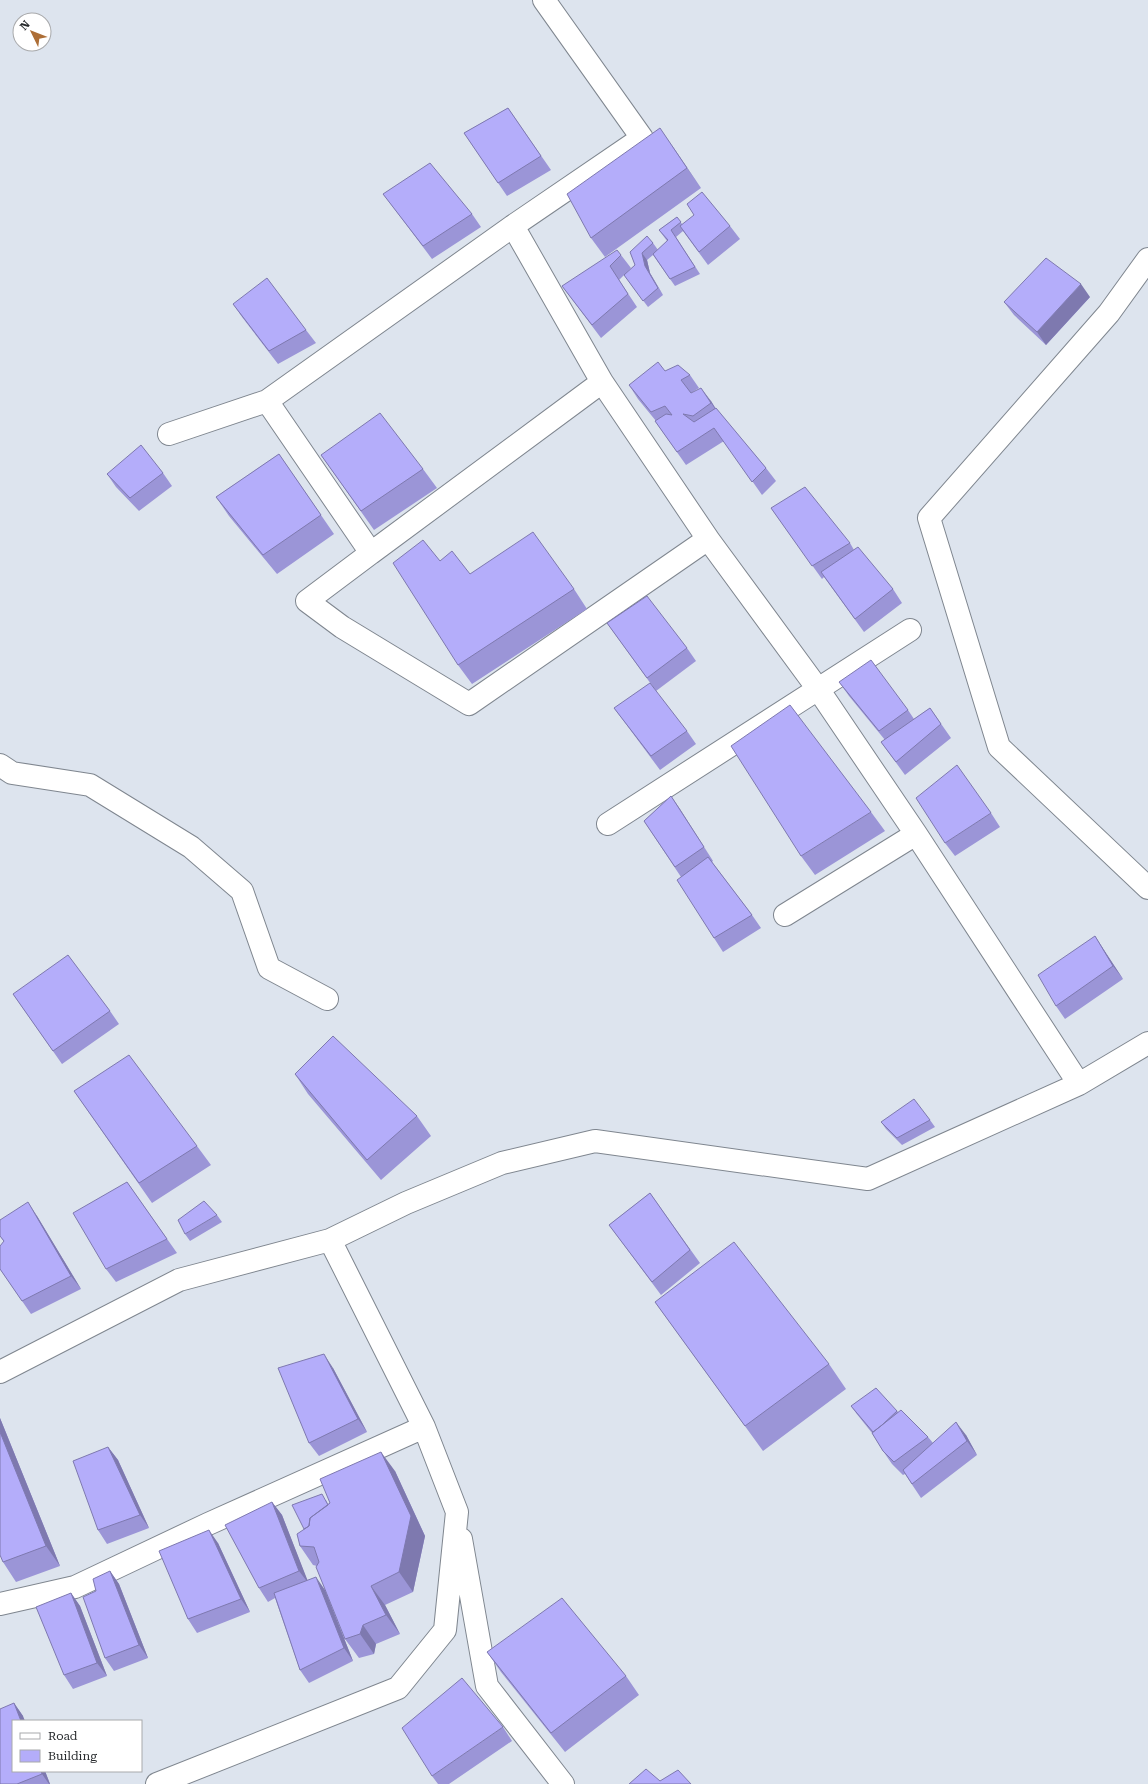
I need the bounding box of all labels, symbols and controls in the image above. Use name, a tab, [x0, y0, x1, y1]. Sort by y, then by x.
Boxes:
north arrow	[12, 12, 52, 52]
text: N	[17, 18, 33, 33]
legend	[12, 1720, 142, 1772]
text: Road	[48, 1729, 78, 1743]
text: Building	[48, 1749, 97, 1763]

